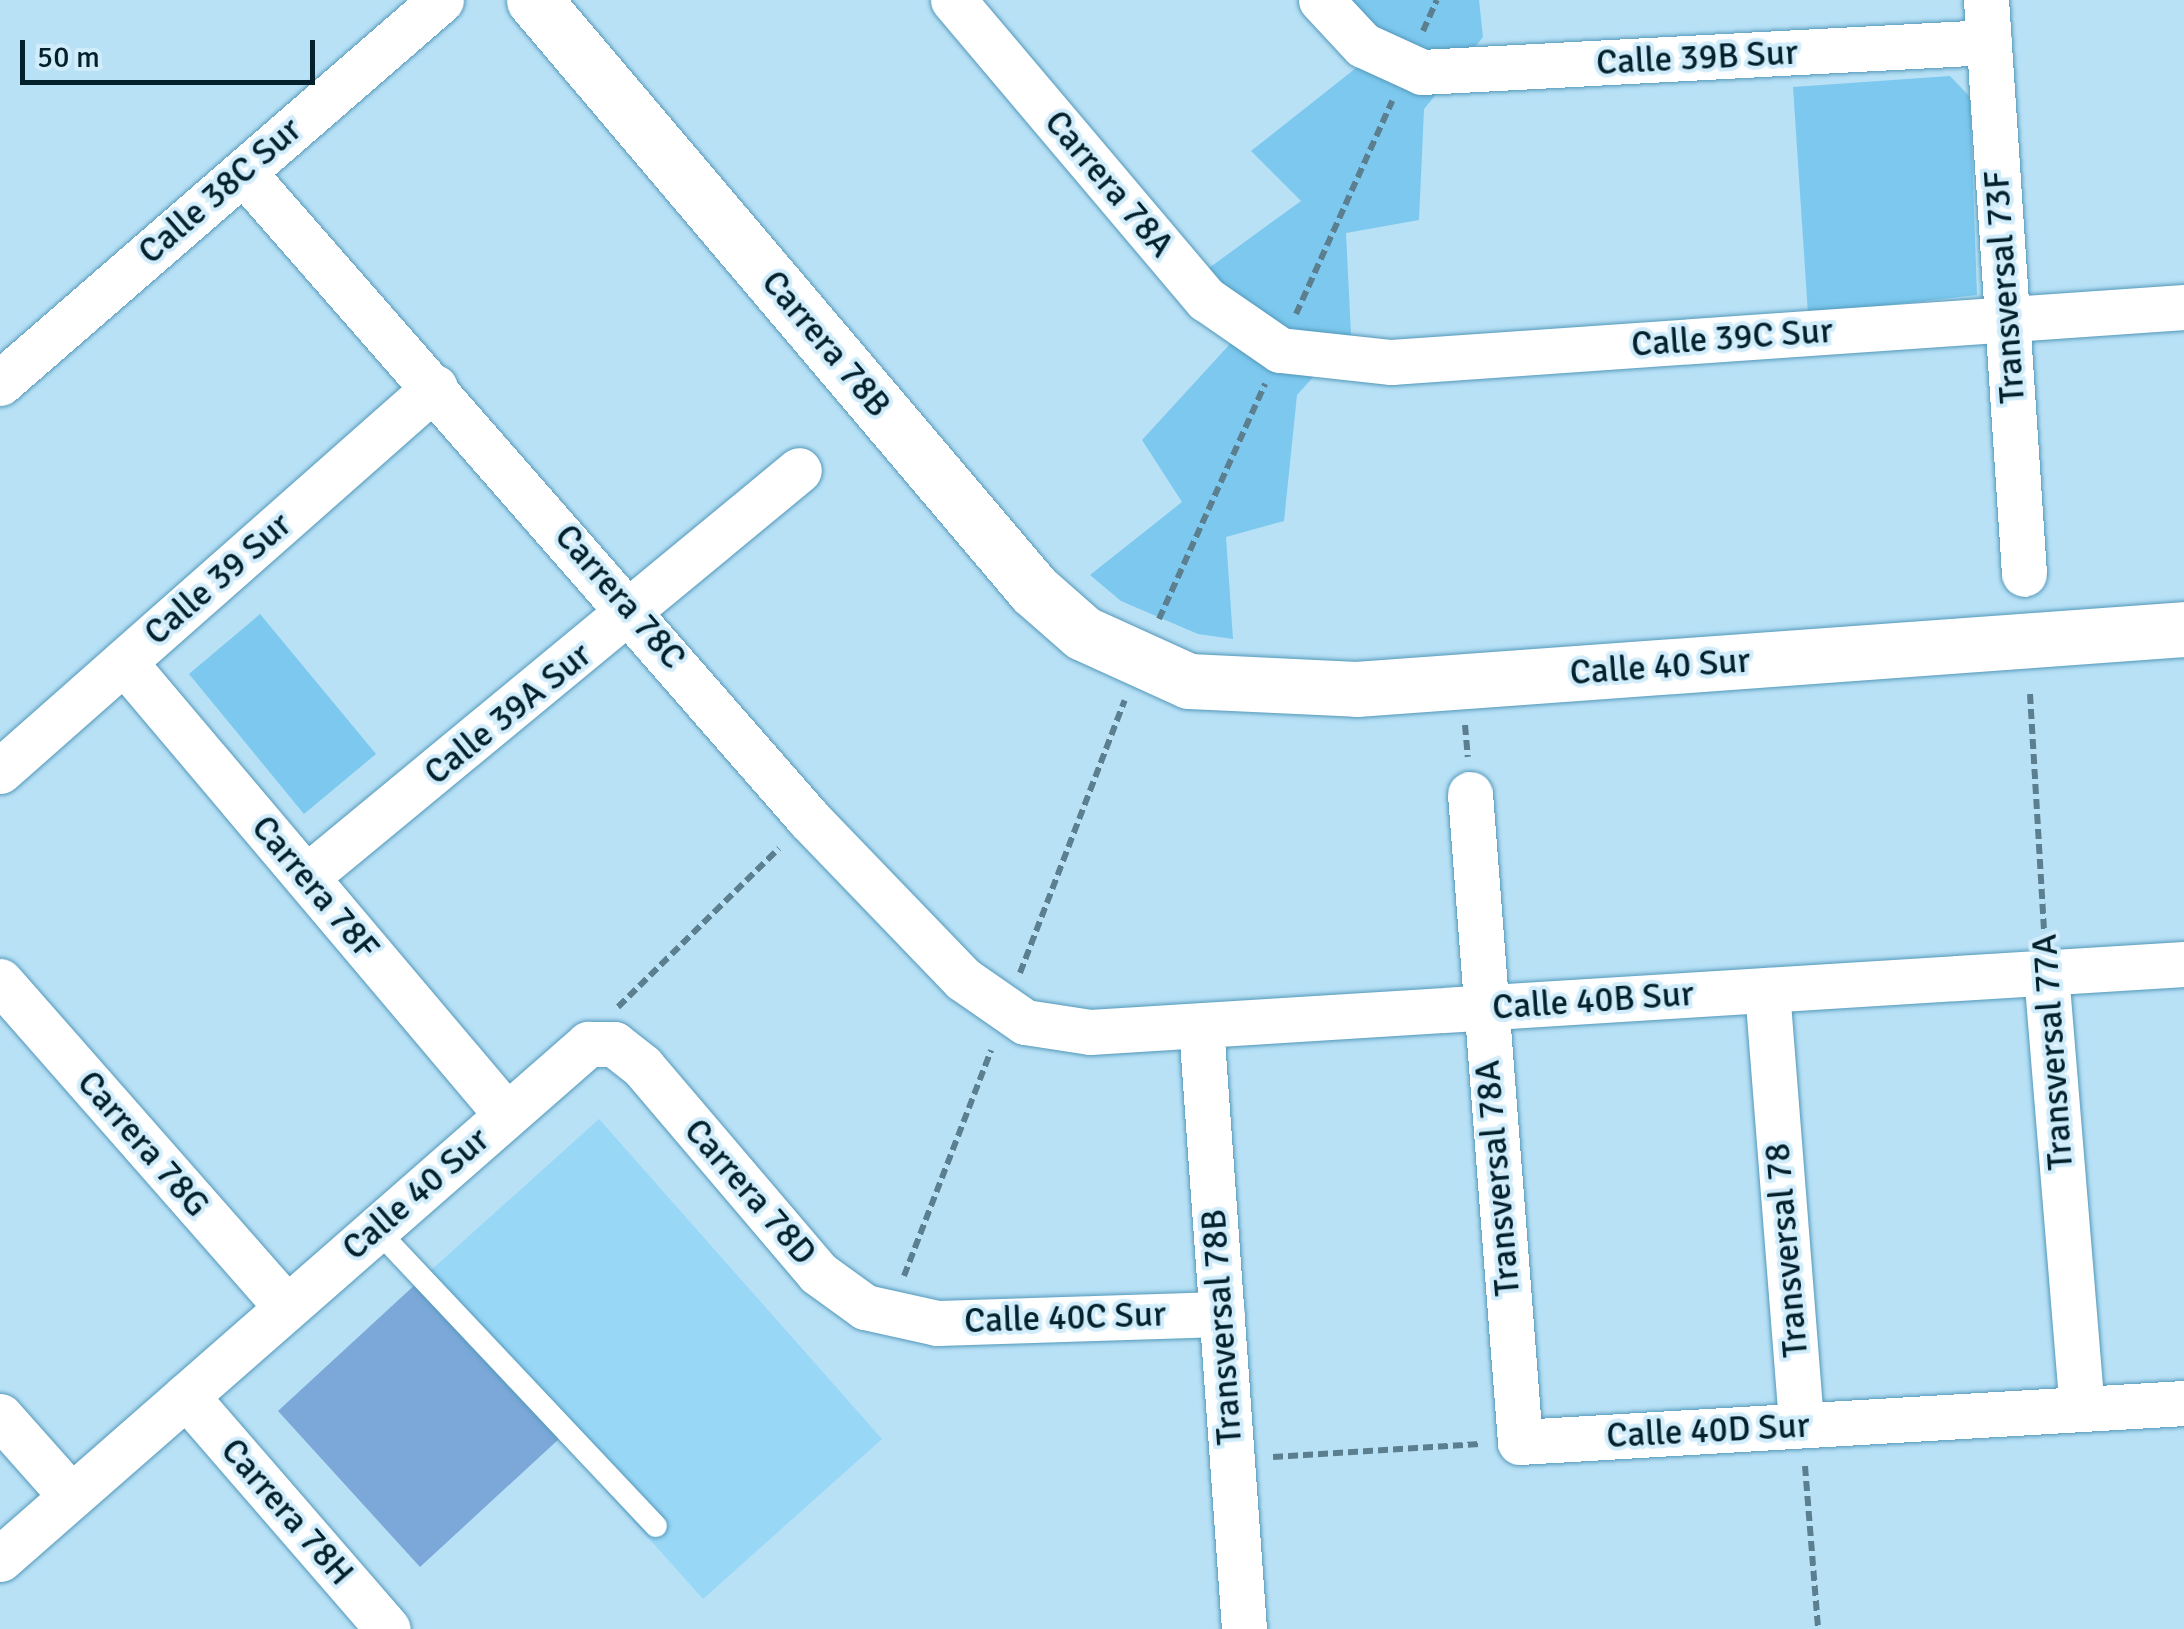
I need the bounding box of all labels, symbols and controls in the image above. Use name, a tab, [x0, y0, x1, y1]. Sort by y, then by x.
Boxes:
scale bar	[25, 20, 320, 82]
street label: Calle 39B Sur	[1595, 32, 1799, 84]
text: 50 m	[37, 39, 100, 76]
street label: Carrera 78A	[1036, 102, 1182, 266]
street label: Calle 38C Sur	[130, 109, 310, 273]
street label: Transversal 73F	[1976, 169, 2034, 405]
street label: Carrera 78B	[753, 262, 899, 426]
street label: Calle 39C Sur	[1630, 310, 1834, 366]
street label: Calle 39 Sur	[136, 504, 300, 654]
street label: Carrera 78C	[546, 516, 694, 678]
street label: Calle 39A Sur	[416, 634, 600, 794]
street label: Calle 40 Sur	[1568, 640, 1752, 694]
street label: Carrera 78F	[243, 807, 387, 969]
street label: Transversal 77A	[2024, 933, 2082, 1171]
street label: Calle 40B Sur	[1491, 973, 1695, 1029]
street label: Transversal 78A	[1467, 1058, 1529, 1298]
street label: Carrera 78G	[68, 1062, 218, 1226]
street label: Carrera 78D	[675, 1110, 825, 1274]
street label: Calle 40 Sur	[334, 1119, 498, 1269]
street label: Transversal 78	[1757, 1141, 1817, 1359]
street label: Transversal 78B	[1193, 1208, 1251, 1446]
street label: Calle 40C Sur	[963, 1293, 1167, 1343]
street label: Calle 40D Sur	[1605, 1405, 1811, 1457]
street label: Carrera 78H	[212, 1430, 362, 1594]

